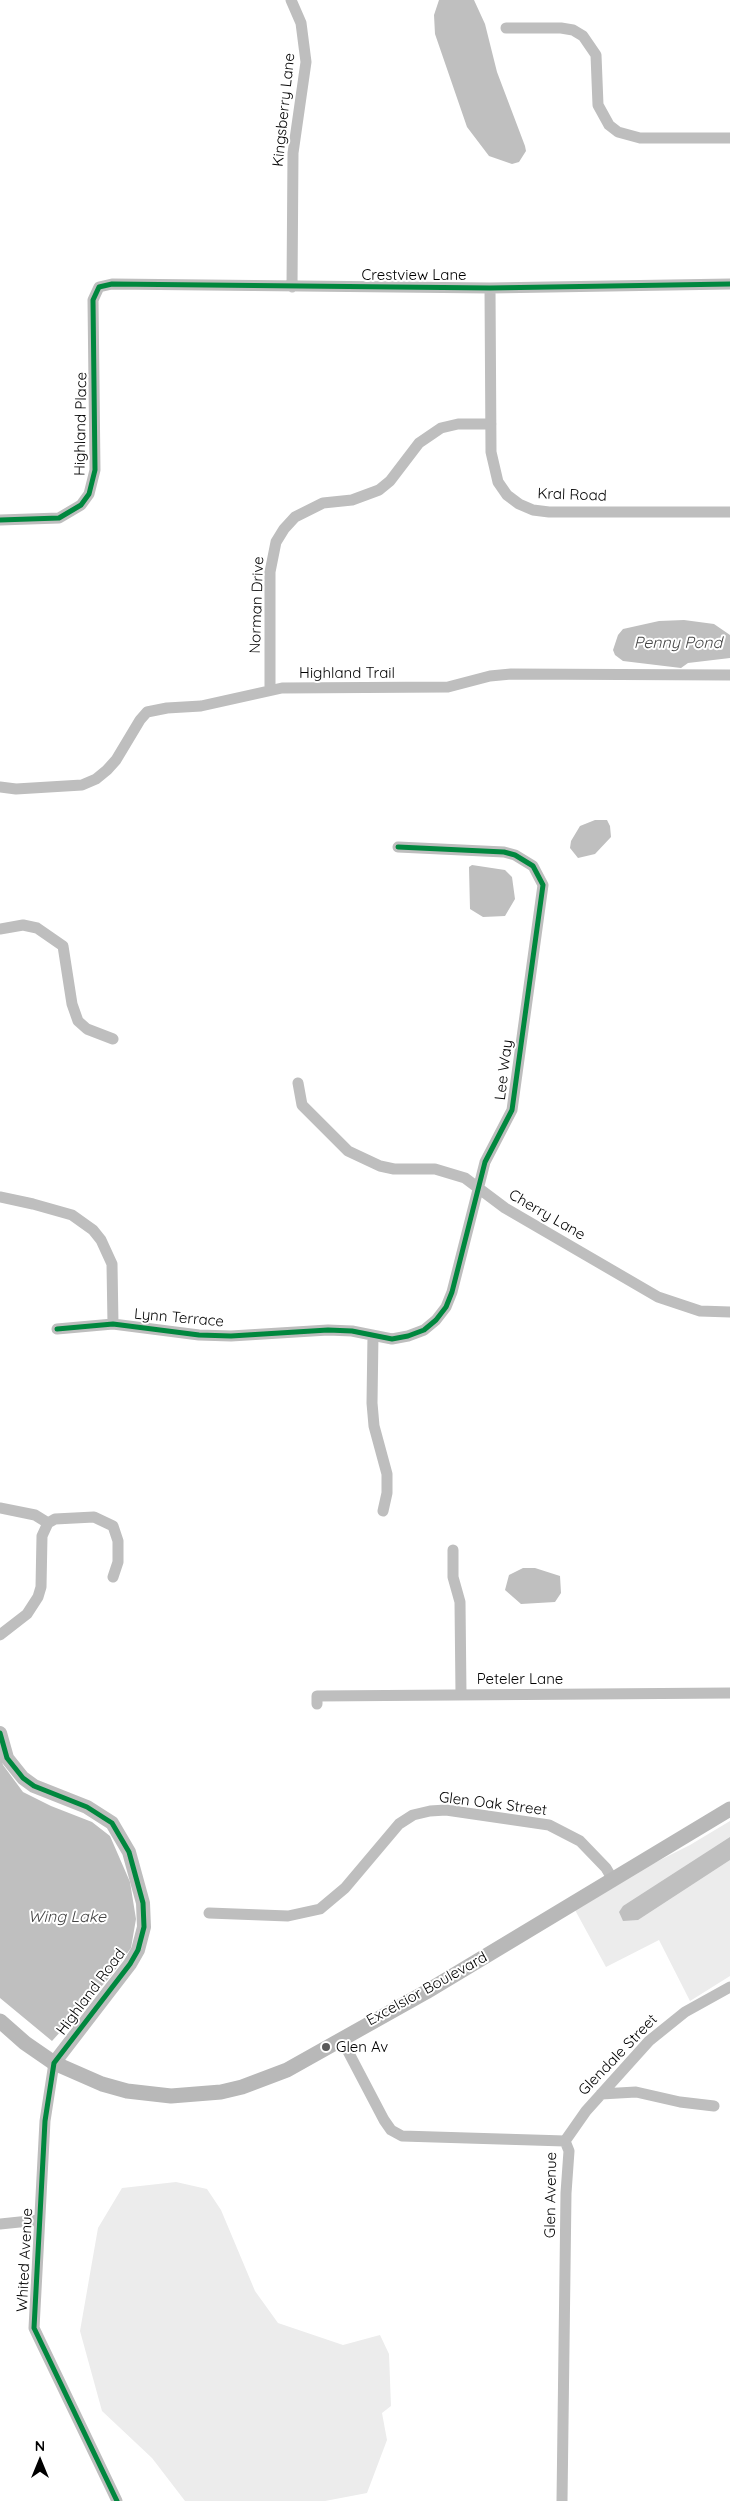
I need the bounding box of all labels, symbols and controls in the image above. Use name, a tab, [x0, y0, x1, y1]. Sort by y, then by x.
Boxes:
street label: Kingsberry Lane	[269, 52, 299, 168]
street label: Crestview Lane	[361, 266, 467, 284]
street label: Highland Place	[71, 372, 91, 476]
street label: Kral Road	[537, 485, 607, 505]
street label: Norman Drive	[246, 556, 268, 654]
water label: Penny Pond	[634, 633, 722, 653]
street label: Highland Trail	[299, 664, 395, 682]
street label: Lee Way	[491, 1039, 517, 1101]
street label: Cherry Lane	[506, 1186, 588, 1244]
street label: Lynn Terrace	[133, 1305, 225, 1331]
street label: Peteler Lane	[477, 1670, 563, 1688]
street label: Glen Oak Street	[438, 1788, 548, 1820]
water label: Wing Lake	[28, 1907, 106, 1927]
street label: Highland Road	[53, 1945, 129, 2039]
street label: Excelsior Boulevard	[364, 1948, 490, 2030]
street label: Glendale Street	[575, 2011, 661, 2099]
place label: Glen Av	[336, 2038, 388, 2056]
marker: Glen Av	[320, 2041, 332, 2053]
street label: Glen Avenue	[541, 2152, 561, 2238]
street label: Whited Avenue	[13, 2208, 37, 2312]
north arrow	[15, 2436, 65, 2486]
text: N	[35, 2437, 45, 2455]

